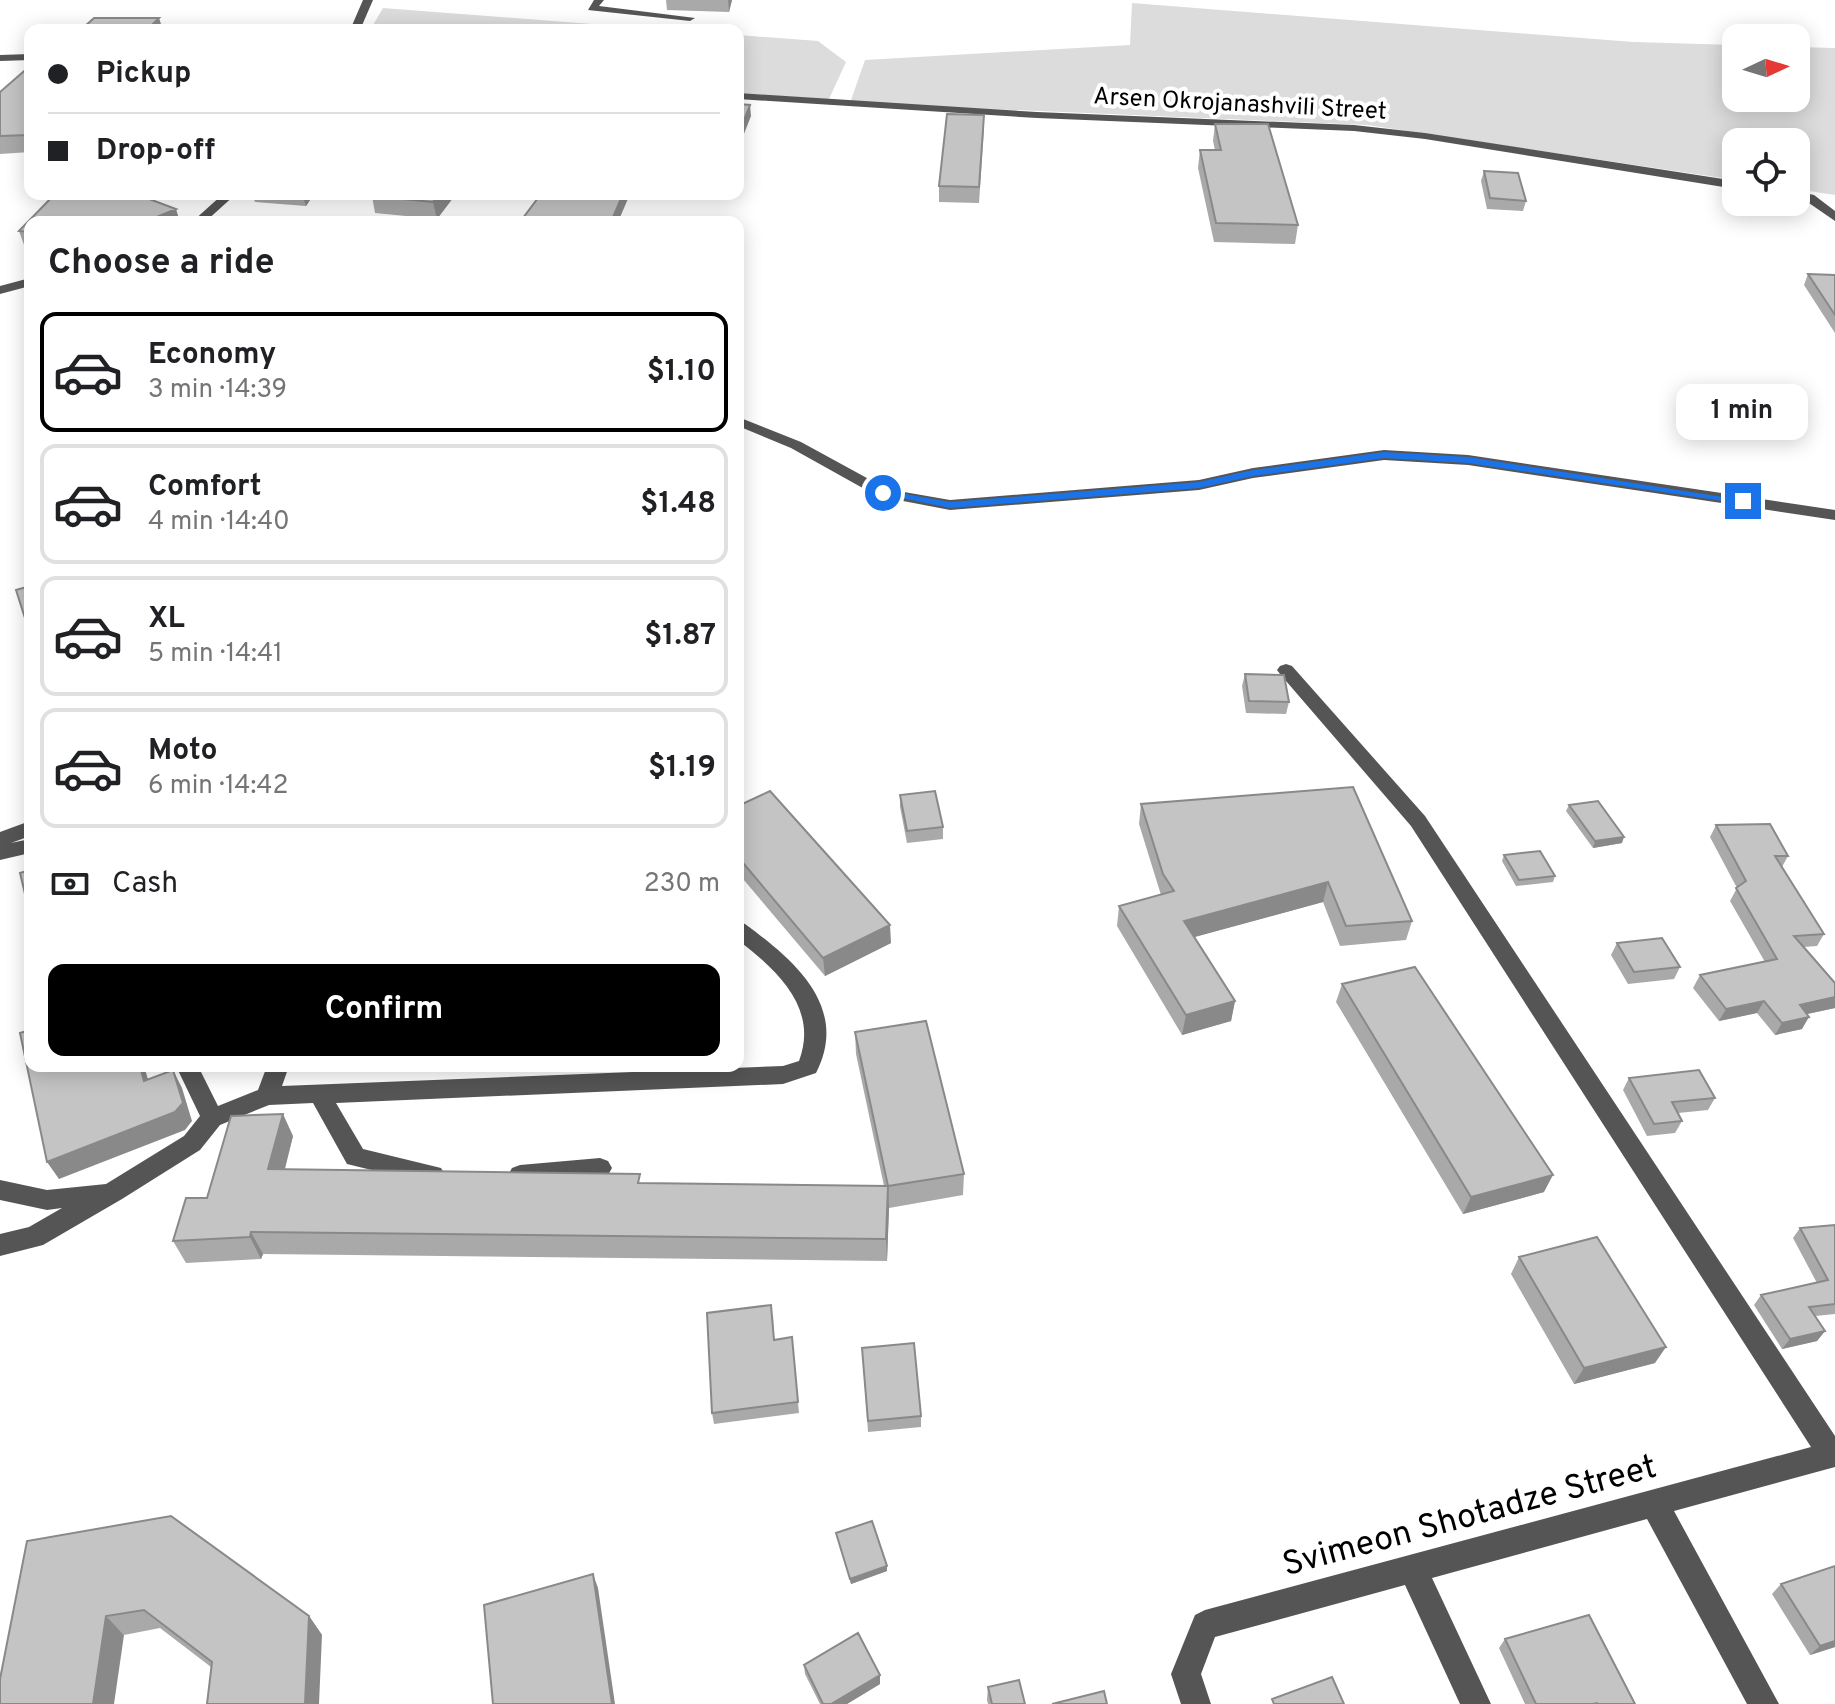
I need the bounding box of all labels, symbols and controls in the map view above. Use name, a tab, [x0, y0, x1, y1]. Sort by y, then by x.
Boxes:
north arrow	[1722, 24, 1810, 112]
map controls	[1722, 24, 1810, 216]
text: Pickup	[96, 56, 191, 93]
street label: Arsen Okrojanashvili Street	[1092, 82, 1387, 128]
button: locate	[1722, 128, 1810, 216]
text: Drop-off	[96, 133, 215, 170]
text: Choose a ride	[48, 241, 274, 287]
icon: car	[52, 336, 124, 408]
text: Economy	[148, 337, 276, 374]
text: $1.10	[647, 354, 716, 391]
text: 3 min · 14:39	[148, 374, 287, 407]
callout: 1 min	[1677, 385, 1809, 441]
text: 1 min	[1711, 395, 1773, 428]
icon: car	[52, 468, 124, 540]
text: Comfort	[148, 469, 261, 506]
route start	[865, 475, 901, 511]
route end	[1725, 483, 1761, 519]
text: $1.48	[640, 486, 716, 523]
text: 4 min · 14:40	[148, 506, 290, 539]
icon: car	[52, 600, 124, 672]
text: XL	[148, 601, 185, 638]
text: $1.87	[644, 618, 716, 655]
text: 5 min · 14:41	[148, 638, 283, 671]
icon: car	[52, 732, 124, 804]
text: Moto	[148, 733, 218, 770]
text: $1.19	[648, 750, 716, 787]
text: 6 min · 14:42	[148, 770, 288, 803]
icon: cash	[48, 862, 92, 906]
text: Cash	[112, 866, 178, 903]
text: 230 m	[644, 868, 720, 901]
button: Confirm	[48, 964, 720, 1056]
street label: Svimeon Shotadze Street	[1278, 1447, 1662, 1588]

